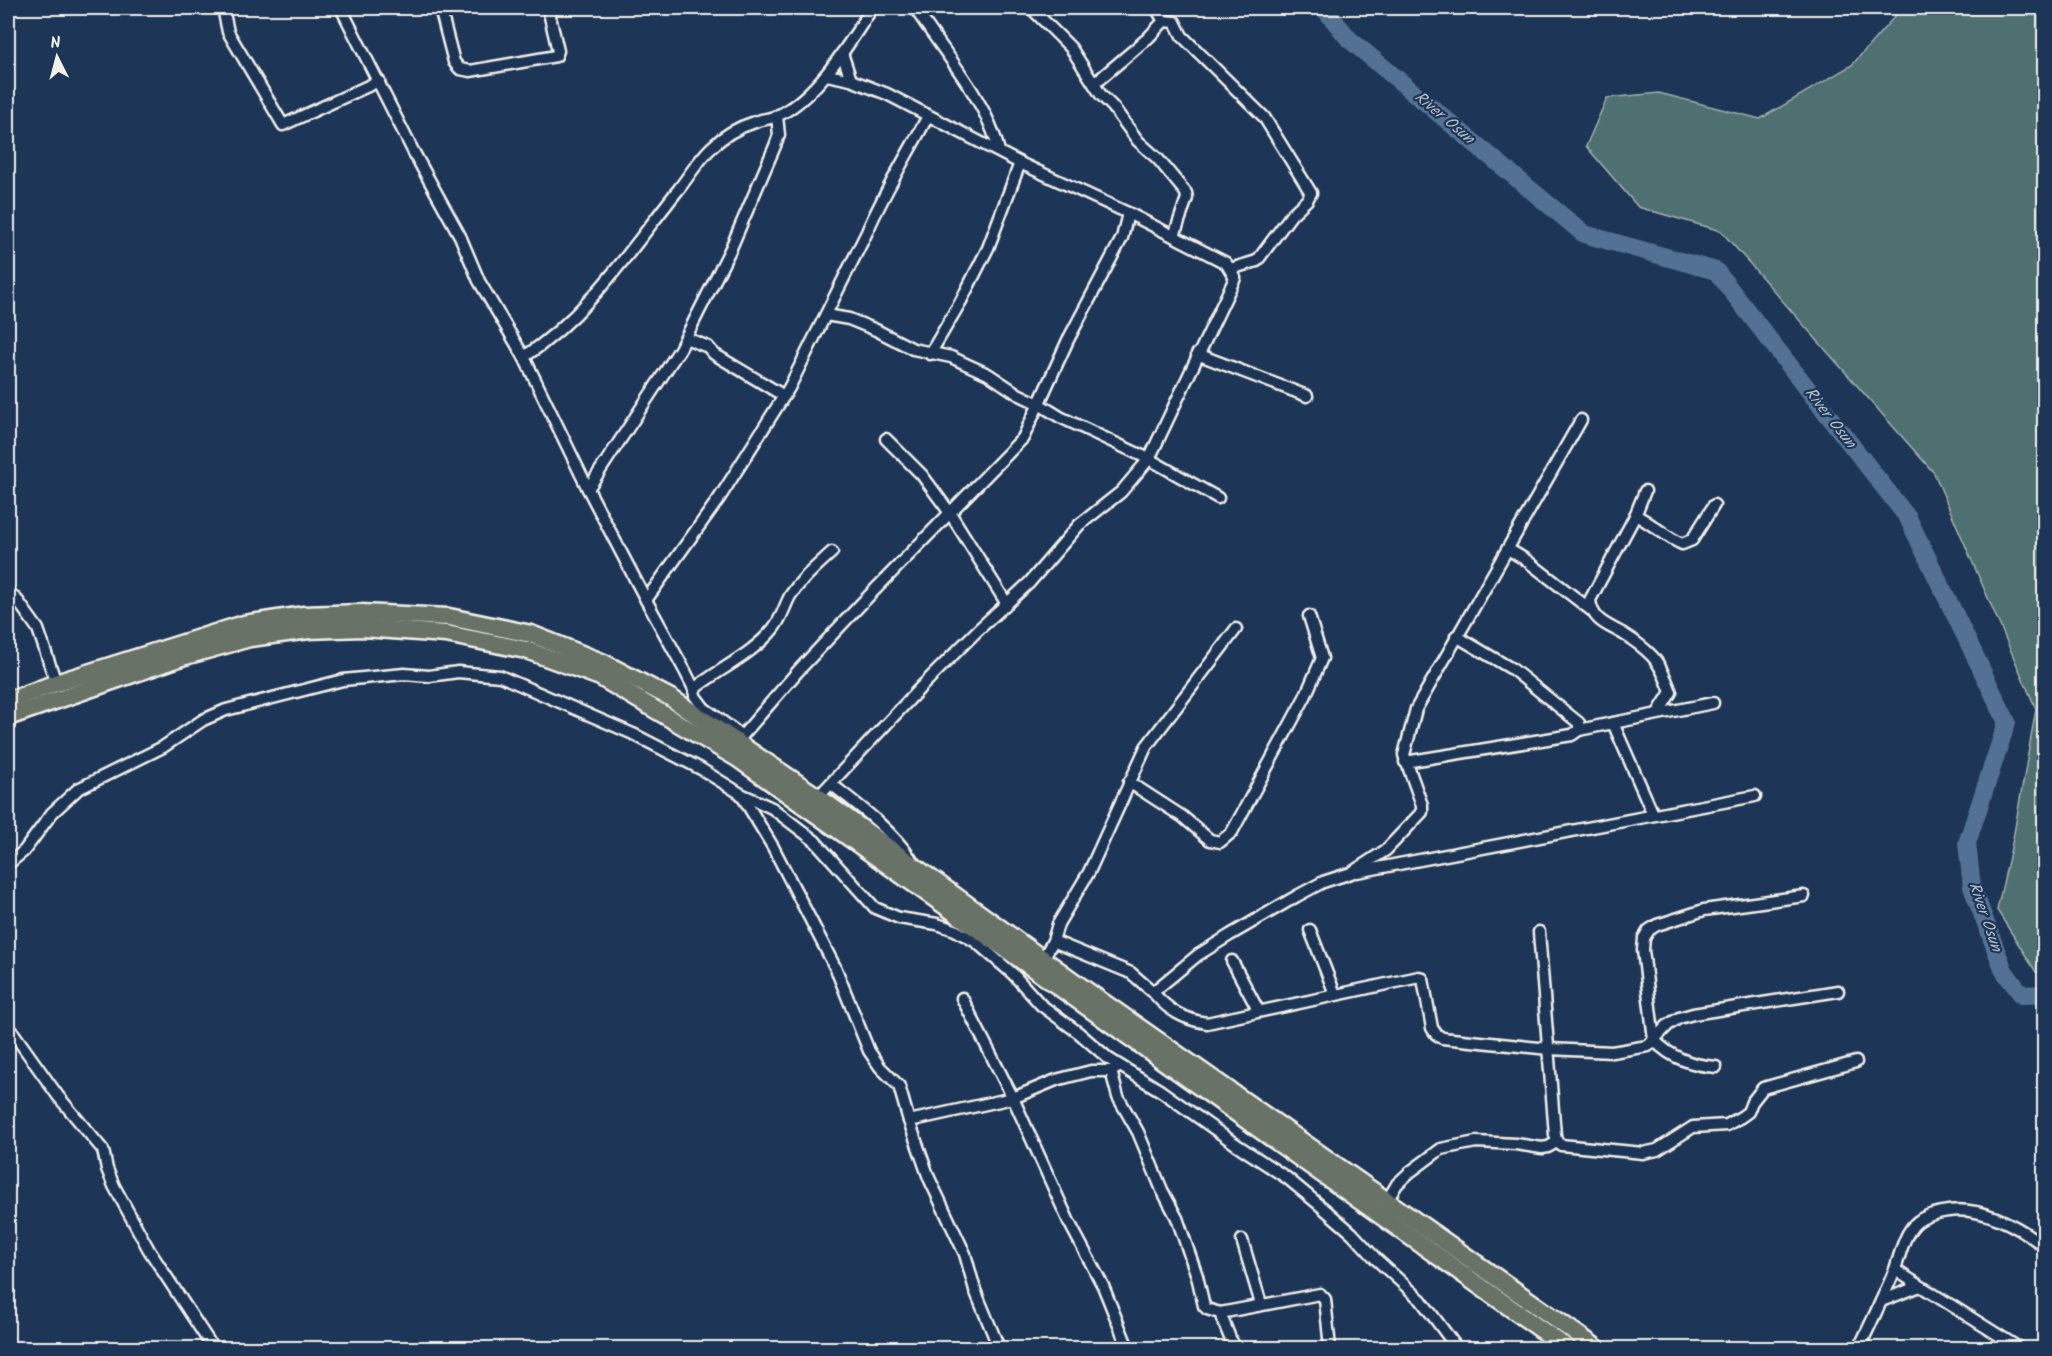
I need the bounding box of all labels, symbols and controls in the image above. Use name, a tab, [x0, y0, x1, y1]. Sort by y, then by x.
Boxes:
north arrow	[27, 27, 87, 87]
text: N	[49, 31, 62, 57]
water label: River Osun	[1409, 85, 1481, 152]
water label: River Osun	[1798, 382, 1863, 455]
water label: River Osun	[1962, 879, 2009, 956]

